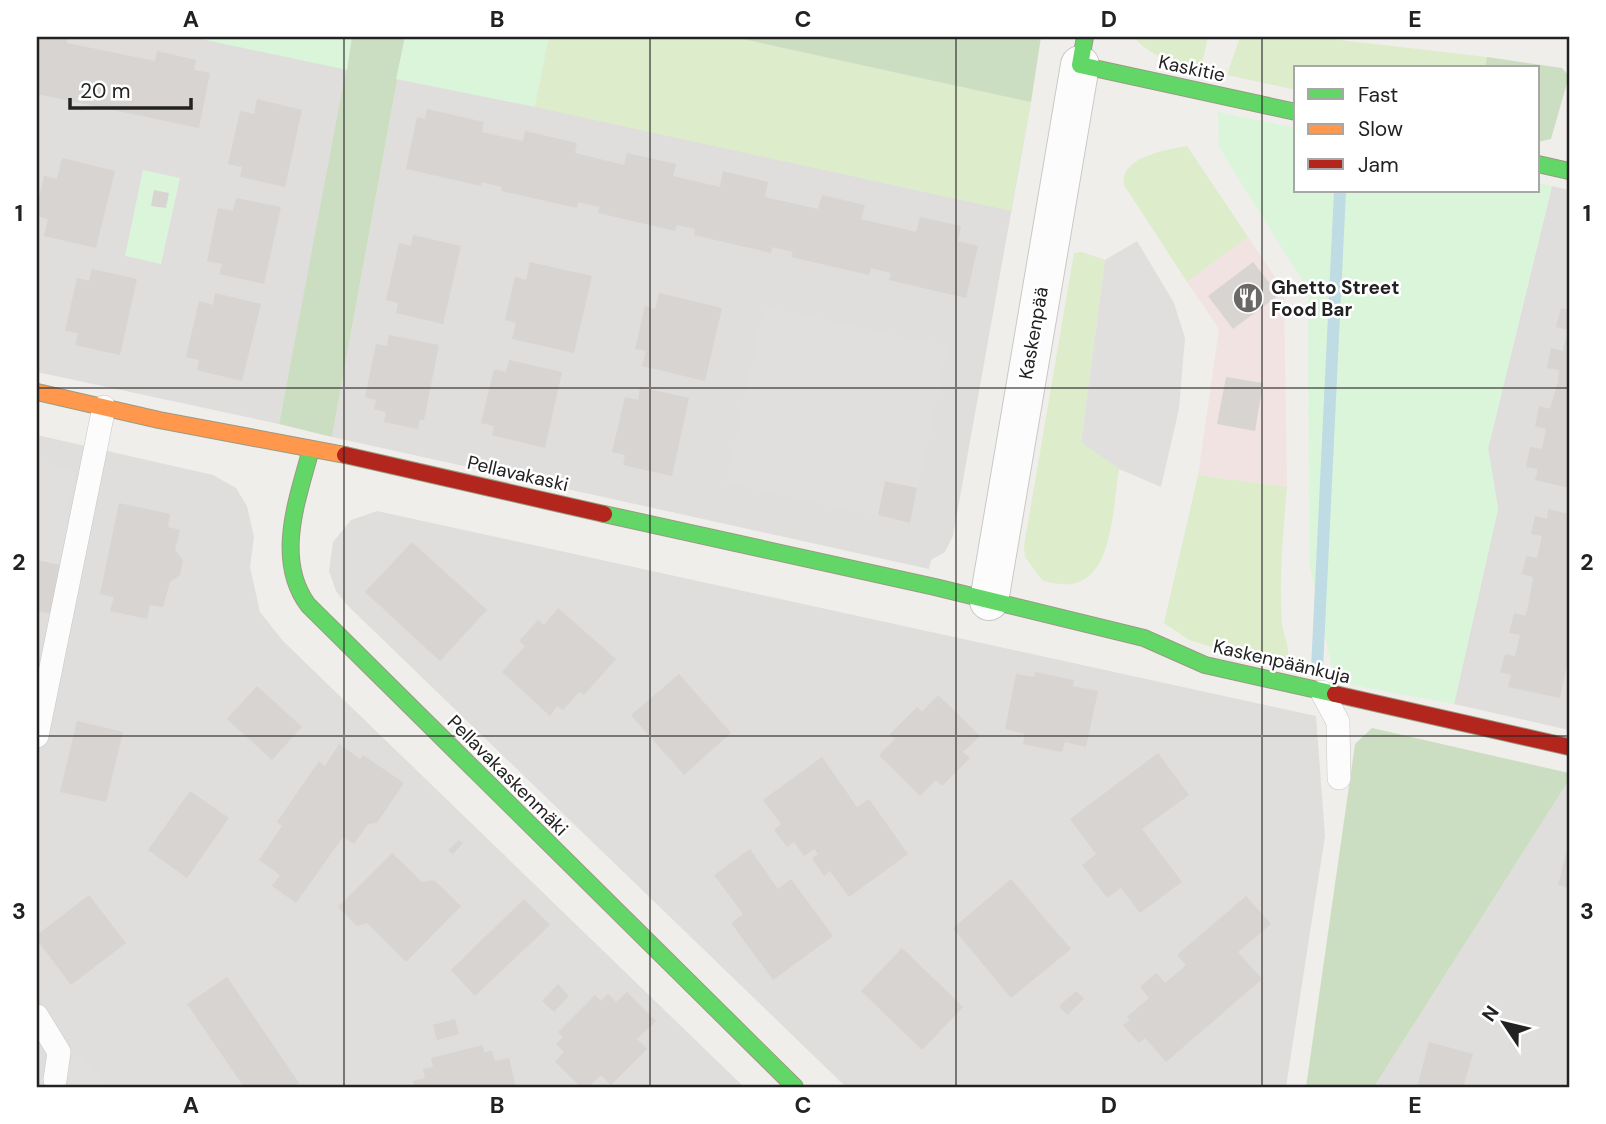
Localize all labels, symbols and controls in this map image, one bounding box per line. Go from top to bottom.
text: A [183,4,199,34]
text: B [490,4,504,34]
text: C [795,4,811,34]
text: D [1101,4,1117,34]
text: E [1408,4,1422,34]
street label: Kaskitie [1156,49,1228,88]
scale bar [70,66,191,110]
legend [1294,66,1540,192]
text: 20 m [80,77,131,105]
text: Fast [1358,81,1398,109]
text: Slow [1358,115,1403,143]
text: Jam [1358,151,1399,179]
text: 1 [15,198,23,228]
text: 1 [1583,198,1591,228]
place label: Ghetto Street Food Bar [1271,275,1399,322]
restaurant icon: Ghetto Street Food Bar [1231,281,1265,315]
street label: Kaskenpää [1013,285,1054,381]
street label: Pellavakaski [465,450,571,497]
text: 2 [12,547,26,577]
text: 2 [1580,547,1594,577]
street label: Kaskenpäänkuja [1211,634,1353,689]
street label: Pellavakaskenmäki [442,710,573,841]
text: 3 [12,896,26,926]
text: 3 [1580,896,1594,926]
north arrow [1470,988,1540,1058]
text: N [1476,1001,1505,1026]
text: A [183,1090,199,1120]
text: B [490,1090,504,1120]
text: C [795,1090,811,1120]
text: D [1101,1090,1117,1120]
text: E [1408,1090,1422,1120]

